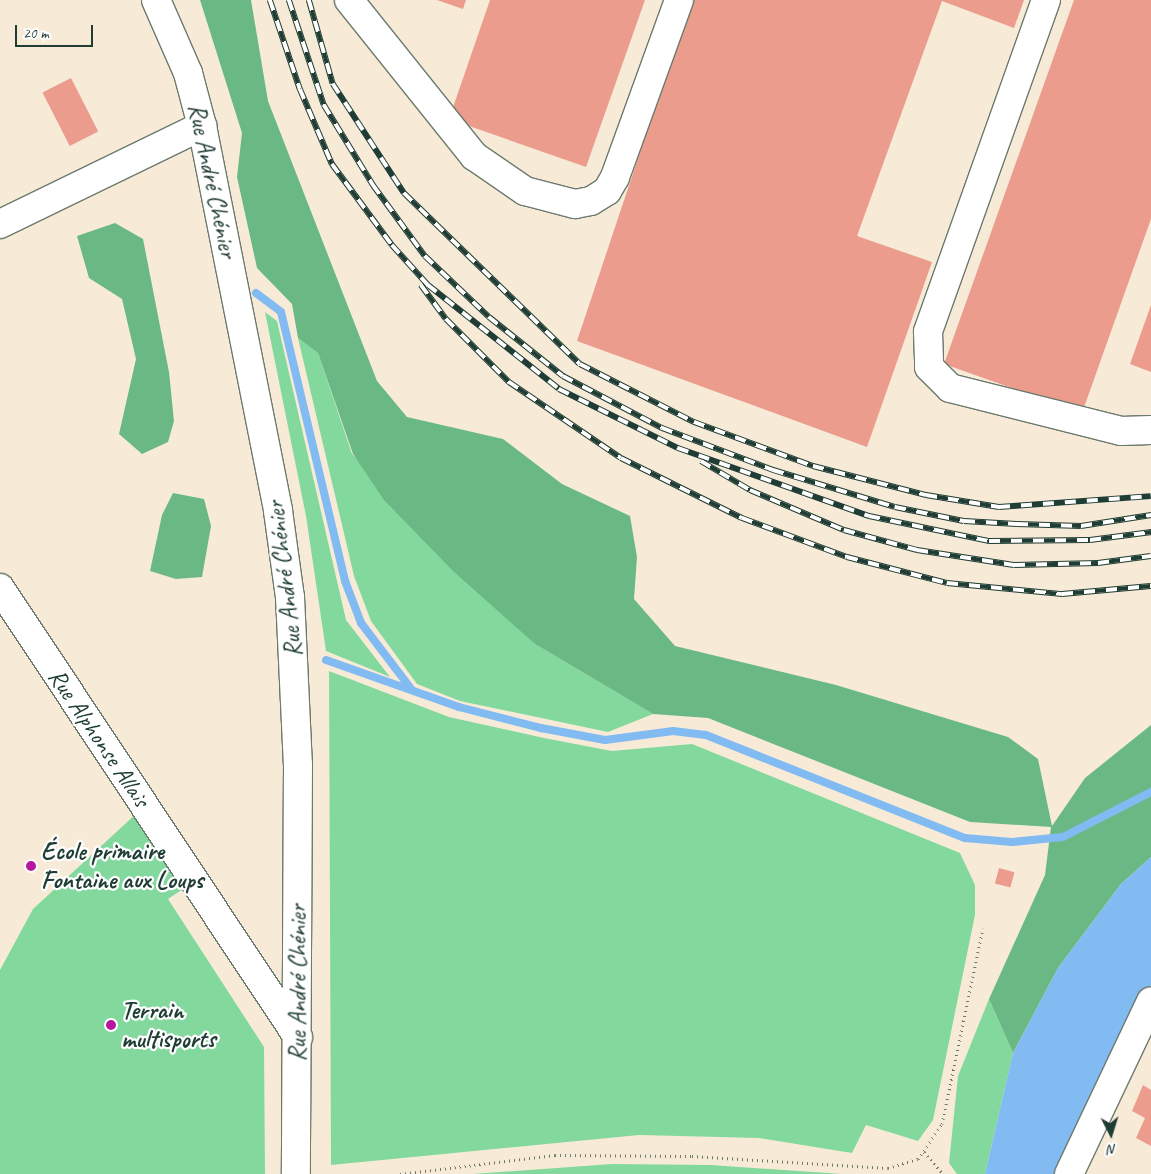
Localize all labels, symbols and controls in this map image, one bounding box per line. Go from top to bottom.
scale bar [18,15,95,47]
text: 20 m [23,24,49,43]
street label: Rue André Chénier [181,101,243,261]
street label: Rue André Chénier [261,499,309,659]
street label: Rue Alphonse Allais [41,663,157,813]
place label: École primaire Fontaine aux Loups [41,837,204,896]
marker: École primaire Fontaine aux Loups [25,860,37,872]
street label: Rue André Chénier [283,904,313,1062]
place label: Terrain multisports [121,996,215,1055]
marker: Terrain multisports [105,1019,117,1031]
north arrow [1086,1109,1136,1159]
text: N [1107,1141,1117,1158]

